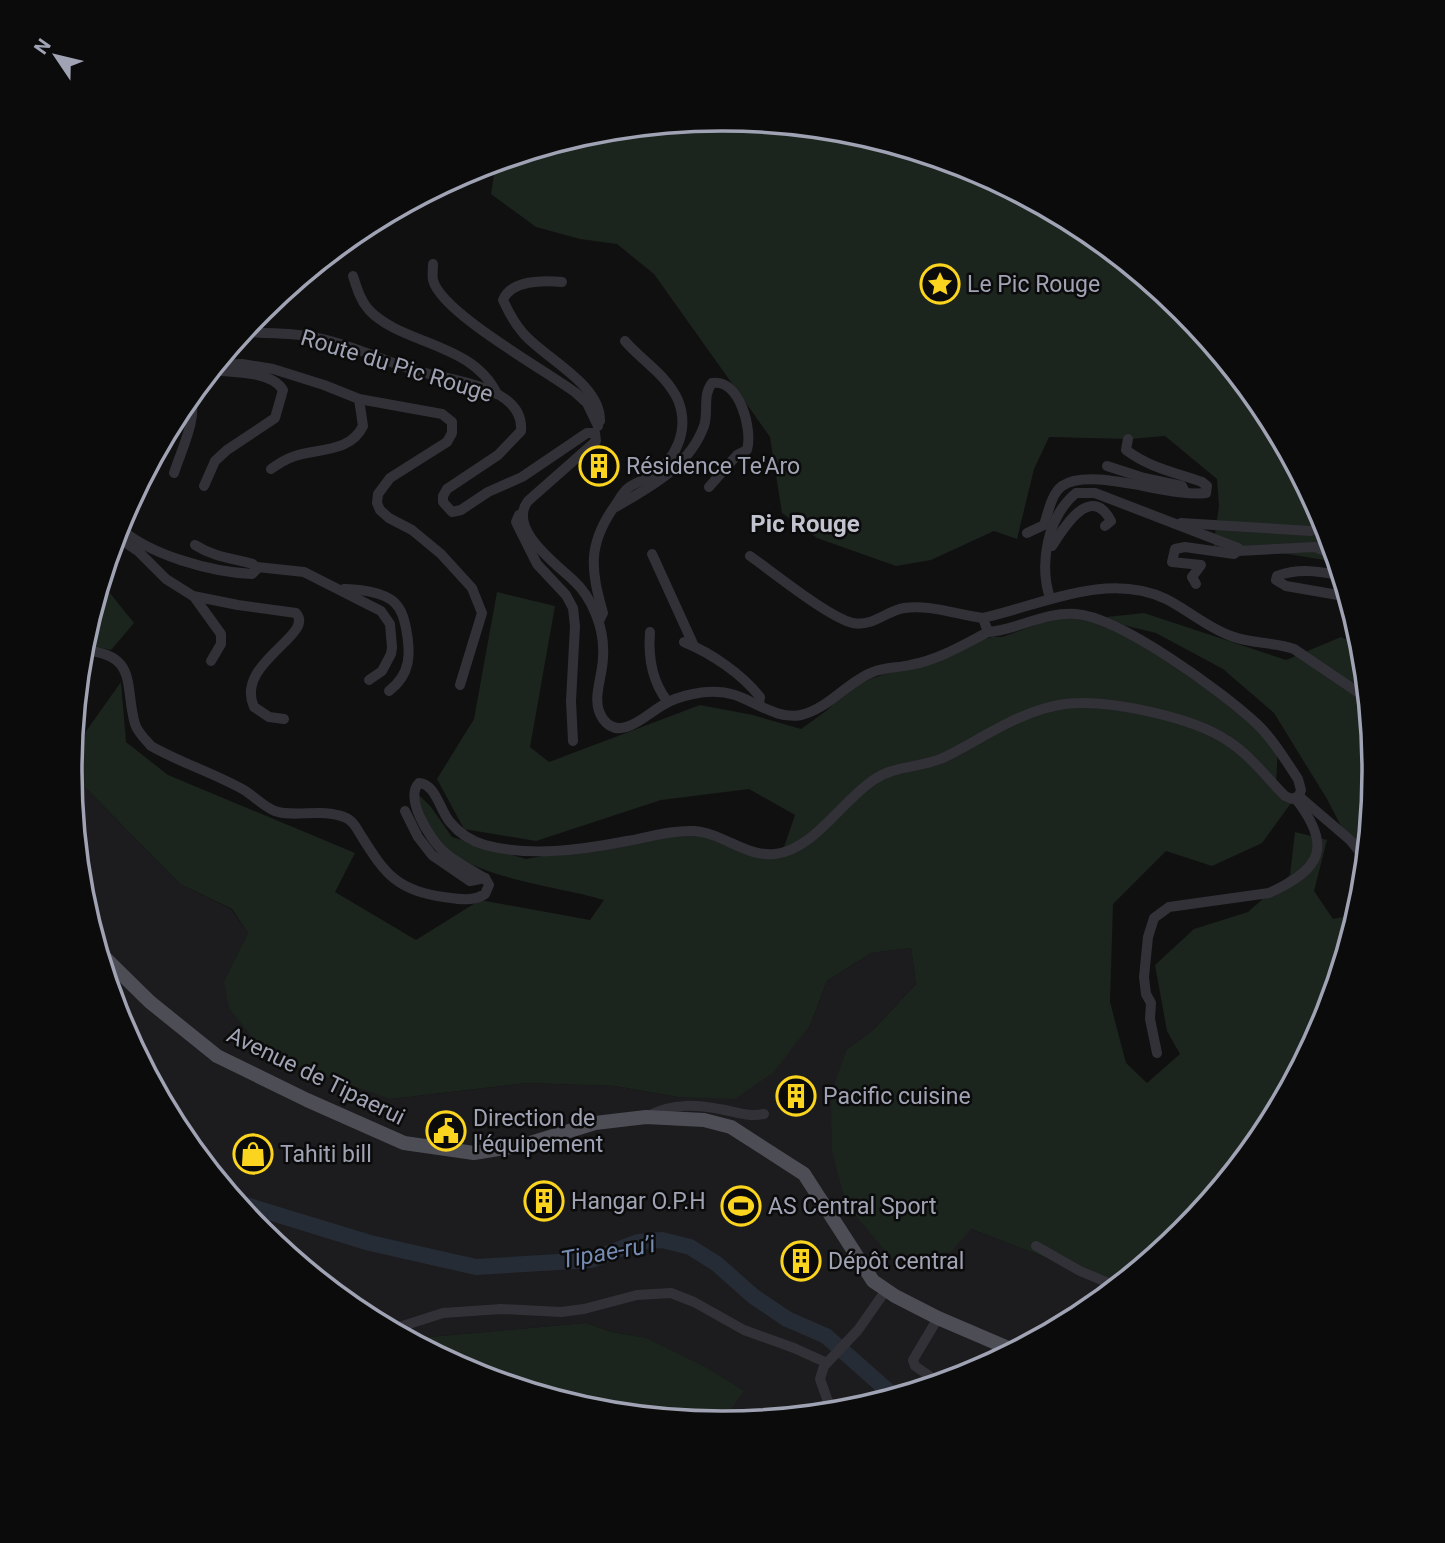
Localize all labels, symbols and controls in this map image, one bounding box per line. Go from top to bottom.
north arrow [21,21,91,91]
text: N [29,34,56,59]
place icon: Le Pic Rouge [919,263,961,305]
place label: Le Pic Rouge [967,271,1100,298]
street label: Route du Pic Rouge [298,324,496,408]
building icon: Résidence Te'Aro [578,445,620,487]
place label: Résidence Te'Aro [626,453,800,480]
district label: Pic Rouge [750,510,860,538]
street label: Avenue de Tipaerui [223,1021,409,1131]
building icon: Pacific cuisine [775,1075,817,1117]
place label: Pacific cuisine [823,1083,971,1110]
place label: Direction de l'équipement [473,1105,603,1158]
public building icon: Direction de l'équipement [425,1110,467,1152]
shop icon: Tahiti bill [232,1133,274,1175]
place label: Tahiti bill [280,1141,372,1168]
building icon: Hangar O.P.H [523,1180,565,1222]
sports icon: AS Central Sport [720,1185,762,1227]
place label: Hangar O.P.H [571,1188,706,1215]
place label: AS Central Sport [768,1193,936,1220]
water label: Tipae-ru’i [559,1230,658,1274]
building icon: Dépôt central [780,1240,822,1282]
place label: Dépôt central [828,1248,964,1275]

